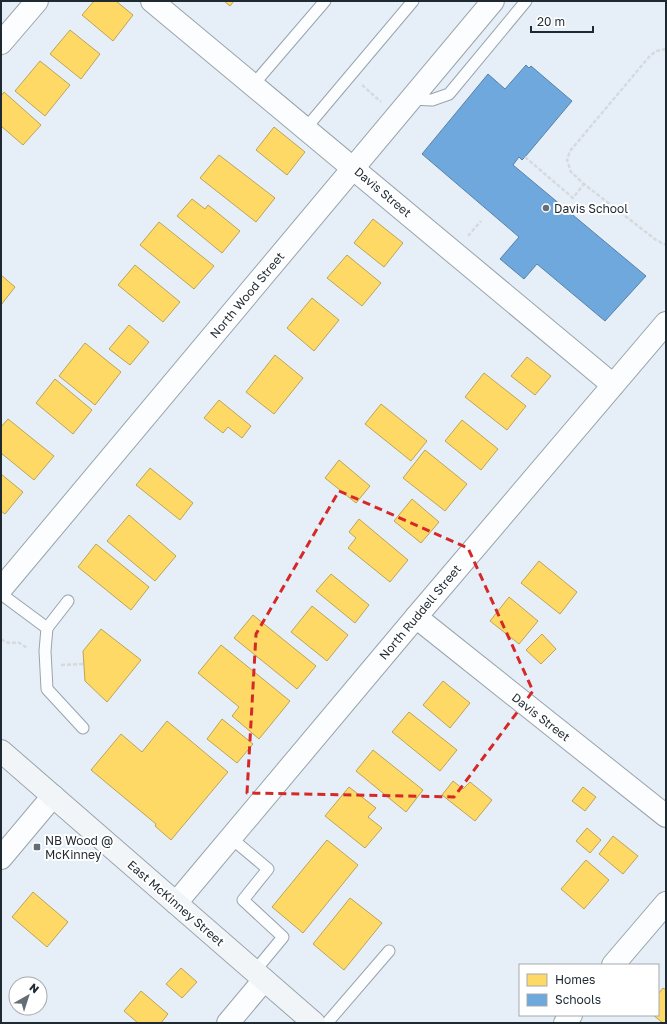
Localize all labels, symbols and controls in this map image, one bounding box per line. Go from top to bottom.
scale bar [531,8,593,34]
text: 20 m [537,14,565,29]
street label: Davis Street [351,164,415,220]
place label: Davis School [554,201,628,216]
marker: Davis School [541,203,551,213]
street label: North Wood Street [207,249,288,341]
street label: North Ruddell Street [376,561,464,663]
street label: Davis Street [509,690,573,745]
place label: NB Wood @ McKinney [45,833,113,862]
marker: NB Wood @ McKinney [32,842,42,852]
street label: East McKinney Street [125,857,228,949]
legend [519,964,659,1016]
text: Homes [555,972,595,987]
north arrow [8,976,48,1016]
text: N [27,980,42,996]
text: Schools [555,992,601,1007]

